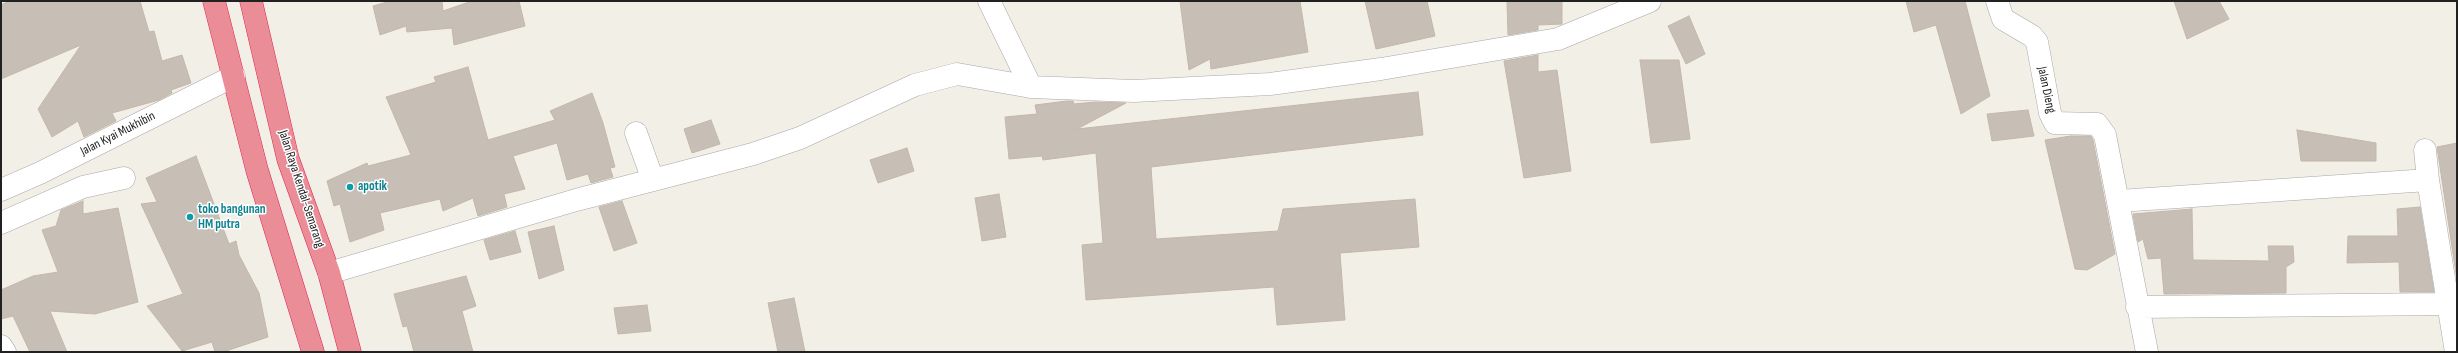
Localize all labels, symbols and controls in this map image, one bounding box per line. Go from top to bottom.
street label: Jalan Dieng [2033,65,2059,115]
street label: Jalan Kyai Mukhibin [78,108,158,160]
street label: Jalan Raya Kendal-Semarang [275,128,327,250]
place label: apotik [358,179,387,195]
marker: apotik [345,182,355,192]
place label: toko bangunan HM putra [198,202,266,233]
marker: toko bangunan HM putra [185,212,195,222]

